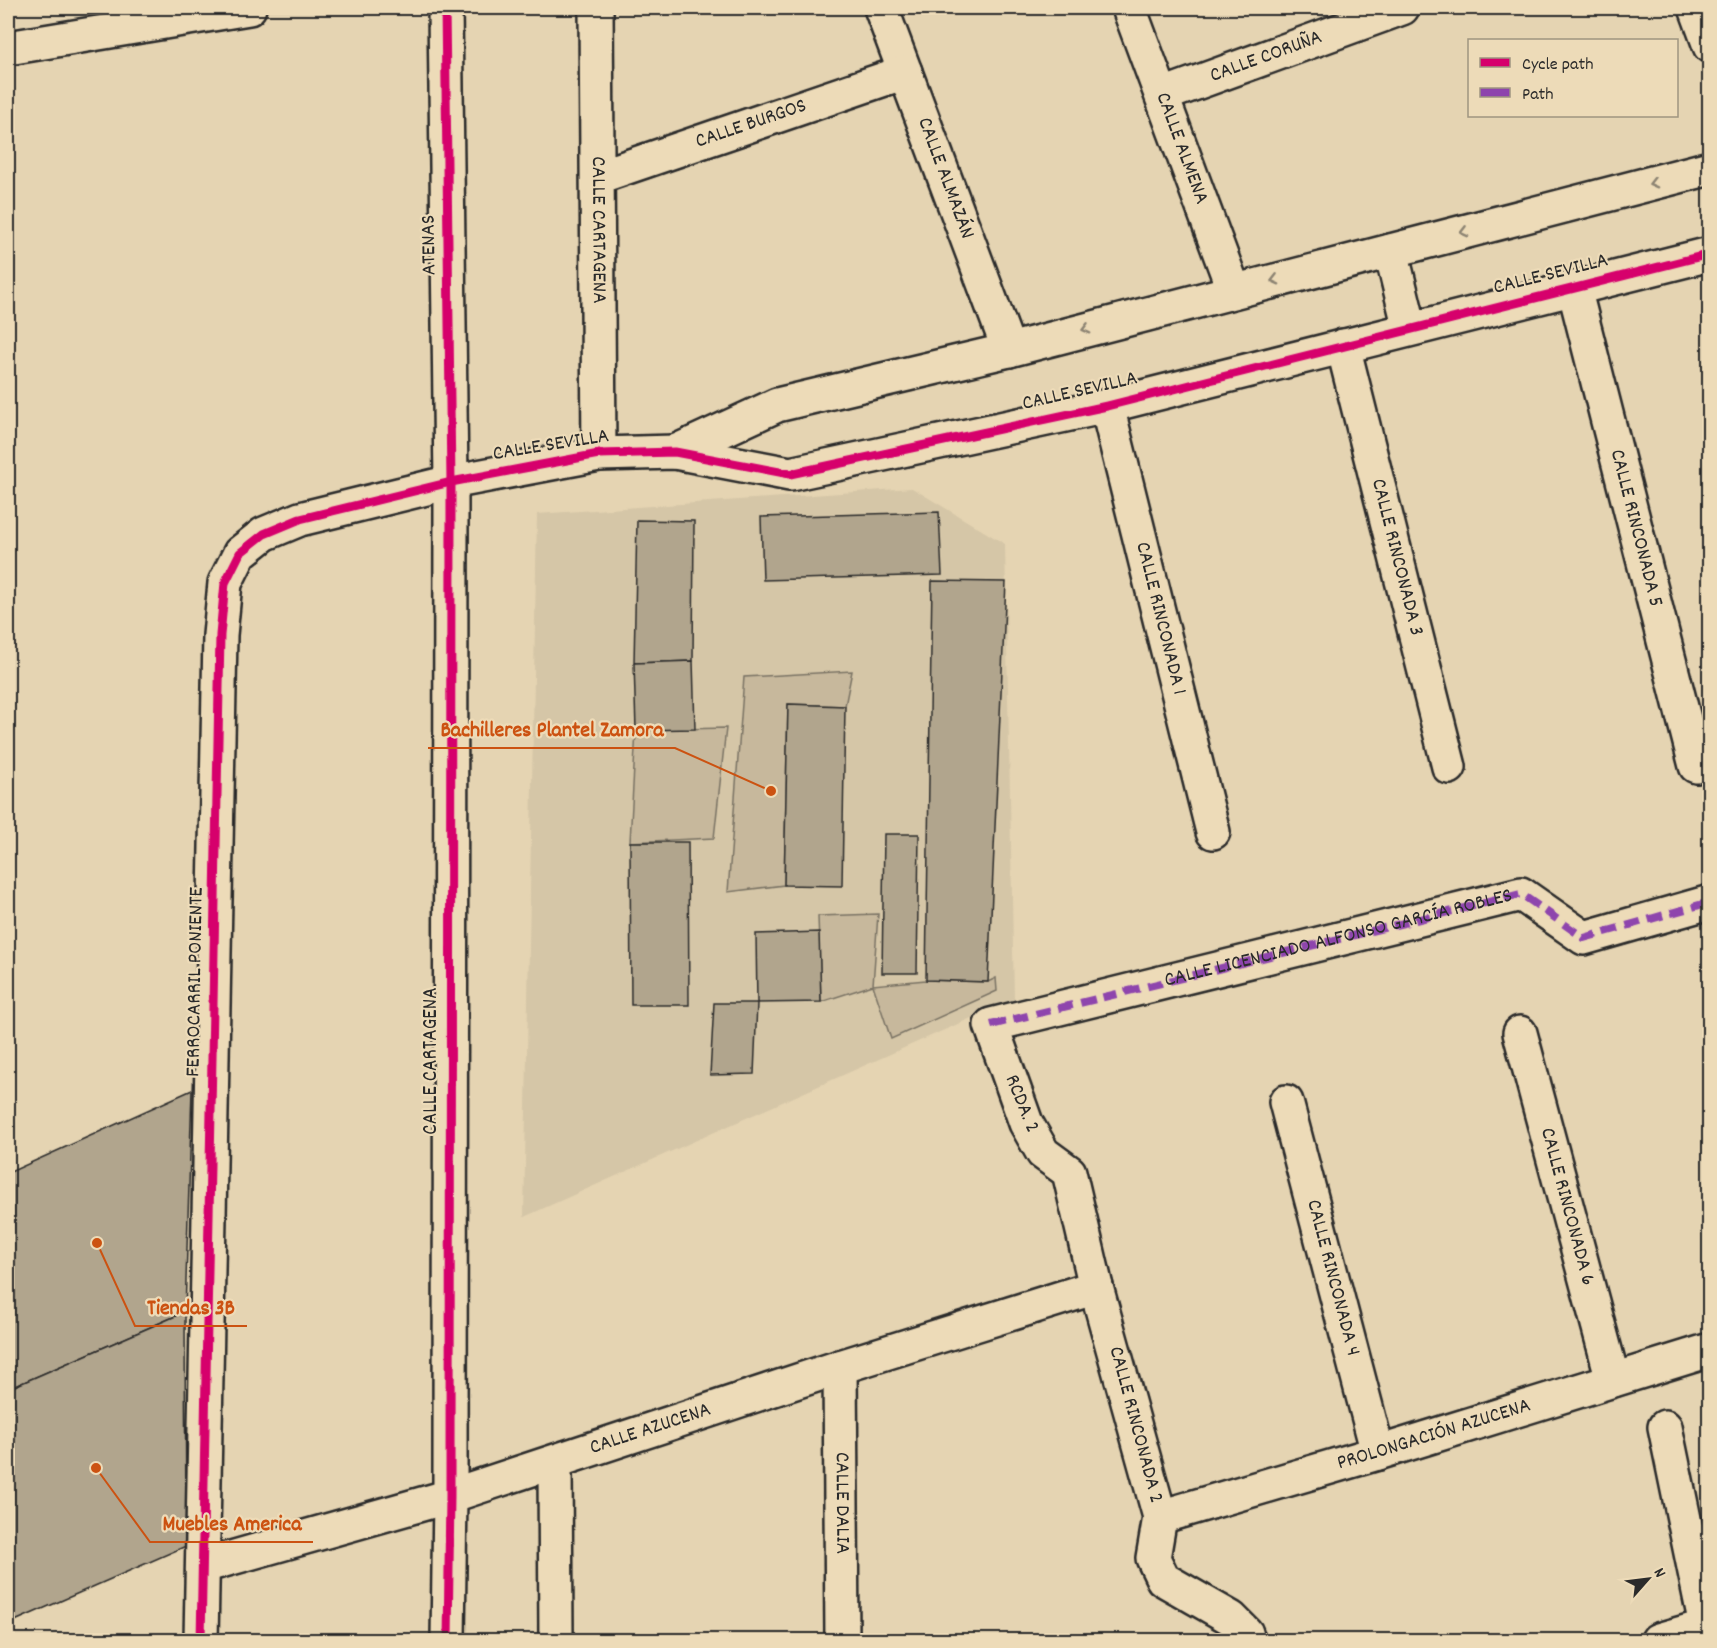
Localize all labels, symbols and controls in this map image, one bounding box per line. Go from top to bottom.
street label: CALLE CORUÑA [1206,23,1327,92]
legend [1468,39,1678,117]
text: Cycle path [1522,53,1593,78]
text: Path [1522,83,1554,108]
street label: CALLE ALMENA [1147,88,1216,209]
street label: CALLE BURGOS [692,92,811,157]
street label: CALLE ALMAZÁN [908,113,981,244]
street label: CALLE CARTAGENA [582,156,613,304]
one-way arrow [1648,176,1659,188]
street label: ATENAS [414,214,446,276]
one-way arrow [1459,225,1470,237]
street label: CALLE SEVILLA [1490,246,1612,304]
one-way arrow [1270,273,1280,286]
one-way arrow [1082,322,1092,335]
street label: CALLE SEVILLA [1019,364,1141,420]
street label: CALLE SEVILLA [491,422,611,470]
street label: CALLE RINCONADA 5 [1601,446,1670,610]
street label: CALLE RINCONADA 3 [1362,476,1430,639]
street label: CALLE RINCONADA 1 [1126,539,1193,698]
callout: Bachilleres Plantel Zamora [428,708,675,748]
text: Bachilleres Plantel Zamora [440,716,664,747]
street label: CALLE LICENCIADO ALFONSO GARCÍA ROBLES [1161,882,1516,997]
street label: FERROCARRIL PONIENTE [179,886,213,1077]
street label: CALLE CARTAGENA [417,987,447,1135]
street label: RCDA. 2 [996,1070,1046,1138]
street label: CALLE RINCONADA 6 [1531,1125,1602,1289]
street label: CALLE RINCONADA 4 [1297,1197,1367,1360]
callout: Tiendas 3B [135,1286,247,1326]
text: Tiendas 3B [147,1294,235,1325]
street label: CALLE RINCONADA 2 [1100,1343,1170,1507]
street label: PROLONGACIÓN AZUCENA [1334,1391,1535,1479]
street label: CALLE AZUCENA [586,1396,715,1464]
street label: CALLE DALIA [826,1452,856,1554]
callout: Muebles America [150,1502,313,1542]
text: Muebles America [163,1510,302,1541]
north arrow [1618,1549,1678,1609]
text: N [1647,1564,1671,1582]

